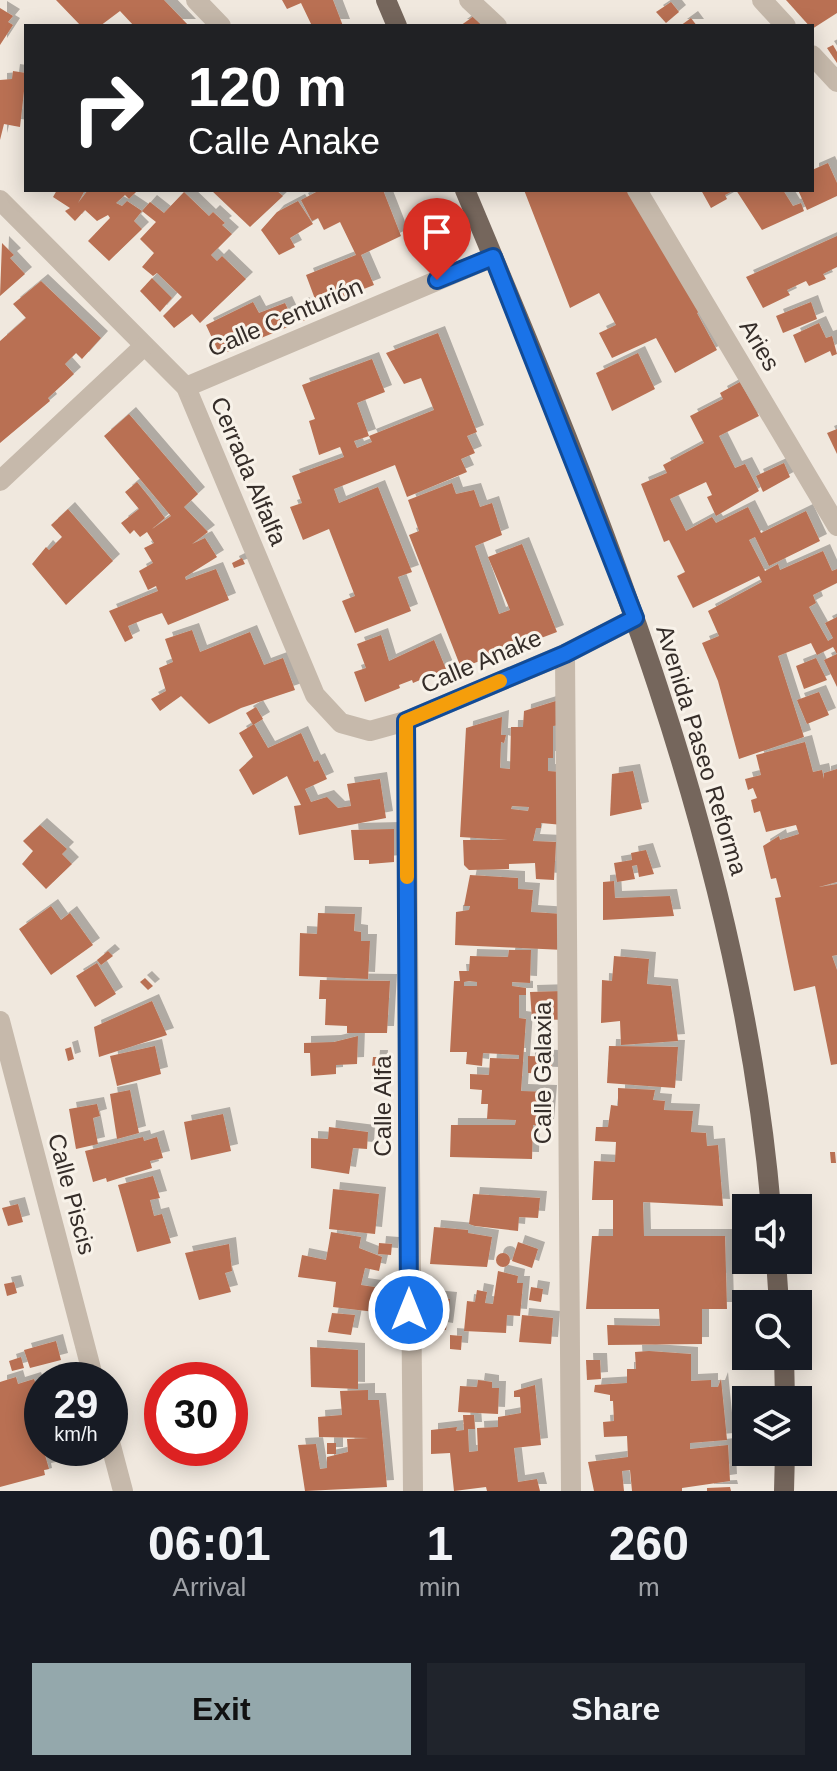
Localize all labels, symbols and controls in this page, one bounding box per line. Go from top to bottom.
text: 120 m [188,55,347,118]
icon: right [56,56,160,160]
text: Calle Anake [188,121,380,162]
pin [403,198,471,280]
icon: arrive [415,210,459,254]
street label: Calle Centurión [204,272,366,362]
street label: Aries [734,315,786,375]
street label: Cerrada Alfalfa [206,393,293,550]
street label: Avenida Paseo Reforma [651,622,753,879]
street label: Calle Anake [417,624,545,698]
street label: Calle Galaxia [529,1001,556,1144]
street label: Calle Alfa [369,1055,396,1157]
street label: Calle Piscis [43,1131,101,1257]
map controls [732,1194,812,1466]
button: sound [732,1194,812,1274]
position arrow [367,1268,451,1352]
button: search [732,1290,812,1370]
speed limit sign: 30 [144,1362,248,1466]
text: 29 [54,1382,98,1426]
button: layers [732,1386,812,1466]
text: km/h [54,1423,98,1445]
text: 06:01 [148,1517,271,1570]
text: 1 [426,1517,453,1570]
text: 260 [609,1517,689,1570]
text: Arrival [173,1572,246,1602]
text: min [419,1572,461,1602]
text: m [638,1572,660,1602]
button: Exit [32,1663,411,1755]
button: Share [427,1663,805,1755]

